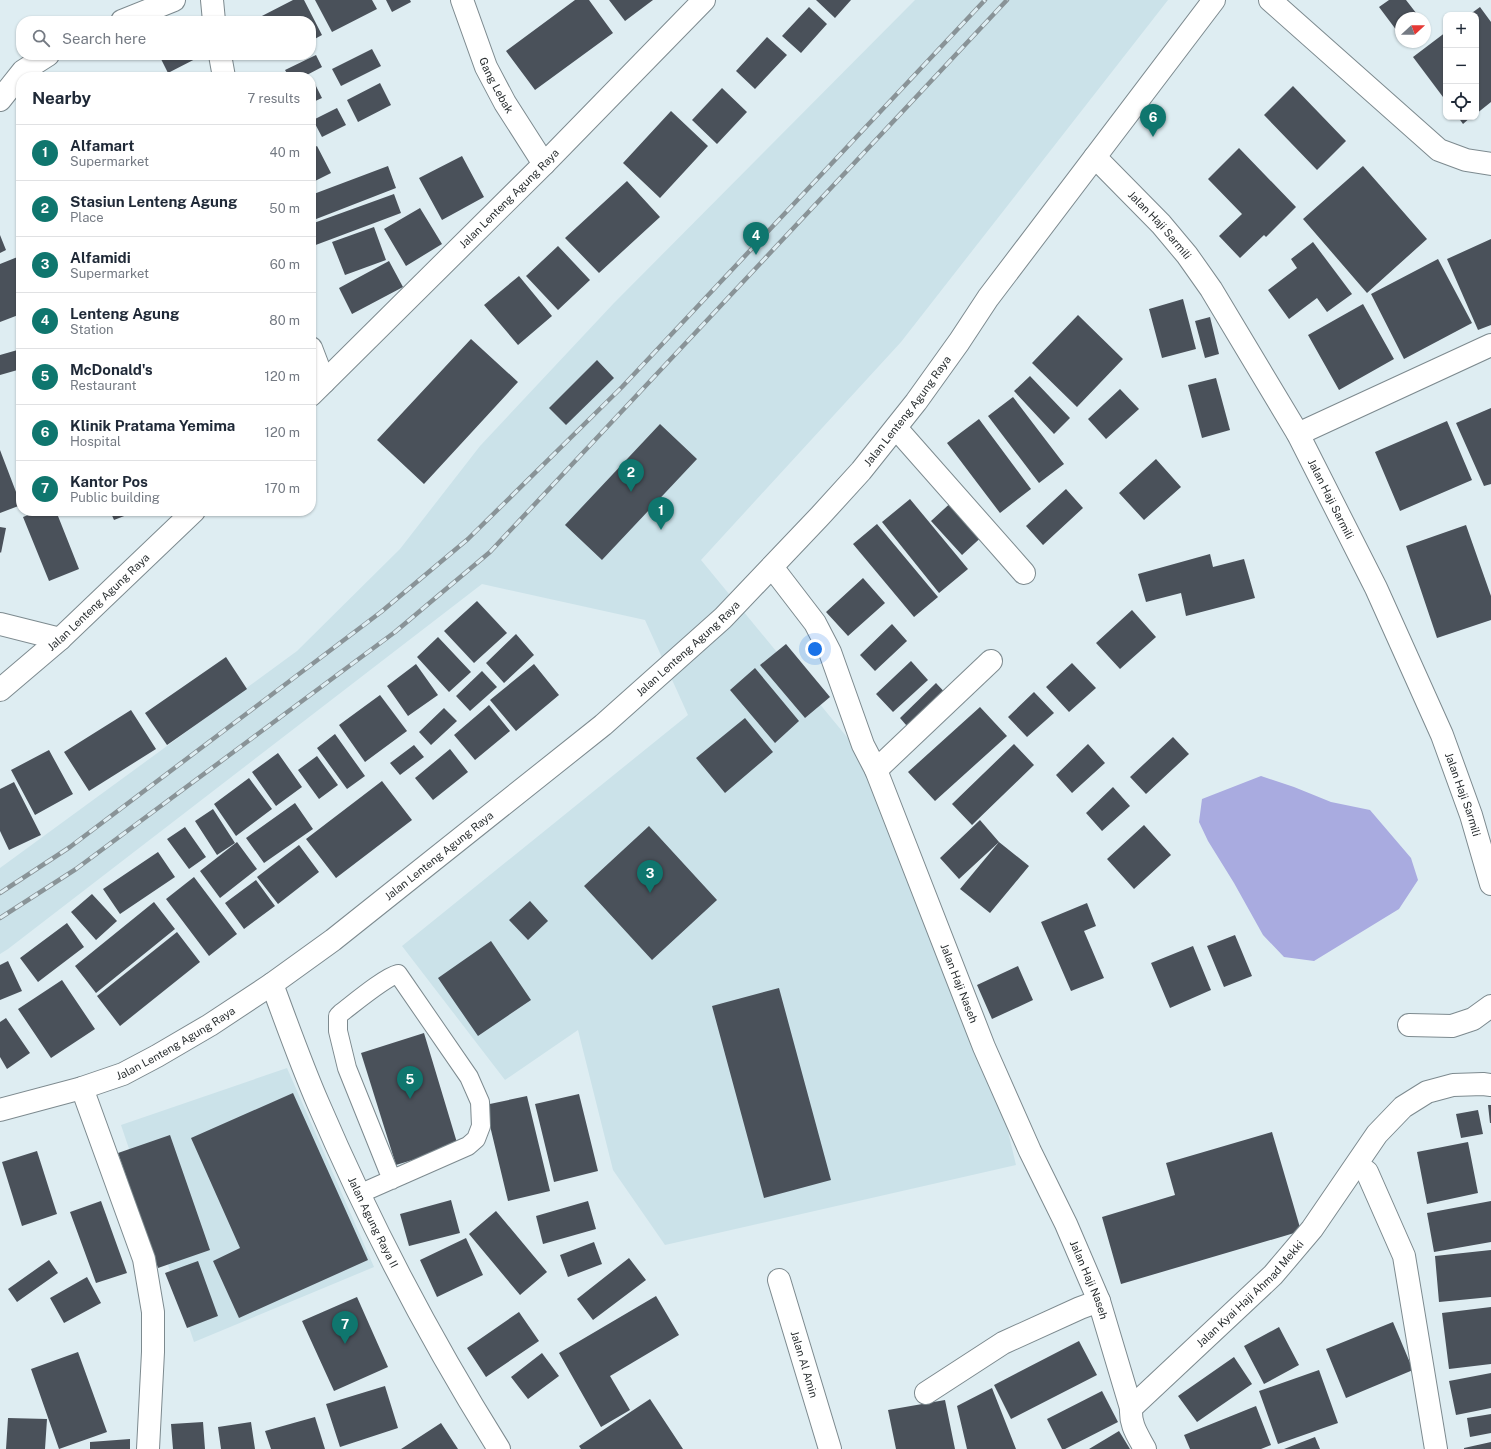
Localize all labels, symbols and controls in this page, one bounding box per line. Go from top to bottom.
north arrow [1395,12,1431,48]
map controls [1443,12,1479,120]
button: + [1443,12,1479,48]
search box [16,16,316,60]
icon: search [30,27,52,49]
text: Search here [62,30,146,47]
button: − [1443,48,1479,84]
street label: Gang Lebak [477,56,516,115]
button: locate [1443,84,1479,120]
text: Nearby [32,88,91,108]
text: 7 results [247,91,300,106]
pin: 6 [1140,104,1166,137]
text: Alfamart [70,137,134,154]
text: 1 [42,145,48,160]
text: 40 m [269,145,300,160]
street label: Jalan Lenteng Agung Raya [457,147,561,250]
text: Supermarket [70,154,149,169]
street label: Jalan Haji Sarmili [1126,188,1194,261]
text: Stasiun Lenteng Agung [70,193,237,210]
text: 2 [41,201,49,216]
text: 50 m [269,201,300,216]
text: Place [70,210,104,225]
pin: 4 [743,222,769,255]
text: Alfamidi [70,249,131,266]
text: 3 [41,257,49,272]
text: 60 m [270,257,300,272]
text: Supermarket [70,266,149,281]
text: Lenteng Agung [70,305,179,322]
text: 4 [41,313,49,328]
text: 80 m [269,313,300,328]
text: Station [70,322,114,337]
street label: Jalan Lenteng Agung Raya [861,354,953,468]
text: McDonald's [70,361,153,378]
text: 5 [41,369,49,384]
text: 120 m [265,369,300,384]
text: Restaurant [70,378,136,393]
text: Klinik Pratama Yemima [70,417,235,434]
text: 6 [41,425,49,440]
text: 120 m [265,425,300,440]
text: Hospital [70,434,121,449]
street label: Jalan Haji Sarmili [1306,457,1356,541]
pin: 2 [618,459,644,492]
text: Kantor Pos [70,473,148,490]
text: 7 [41,481,49,496]
text: 170 m [265,481,300,496]
text: Public building [70,490,160,505]
pin: 1 [648,497,674,530]
street label: Jalan Lenteng Agung Raya [45,551,152,653]
street label: Jalan Lenteng Agung Raya [634,599,742,699]
your location [805,639,825,659]
street label: Jalan Haji Sarmili [1443,751,1483,838]
street label: Jalan Lenteng Agung Raya [382,809,496,903]
pin: 3 [637,860,663,893]
street label: Jalan Haji Naseh [938,942,980,1025]
street label: Jalan Lenteng Agung Raya [115,1004,237,1082]
pin: 5 [397,1066,423,1099]
street label: Jalan Agung Raya II [346,1175,401,1270]
street label: Jalan Kyai Haji Ahmad Mekki [1194,1238,1306,1349]
street label: Jalan Haji Naseh [1068,1239,1110,1321]
pin: 7 [332,1311,358,1344]
street label: Jalan Al Amin [789,1329,820,1399]

